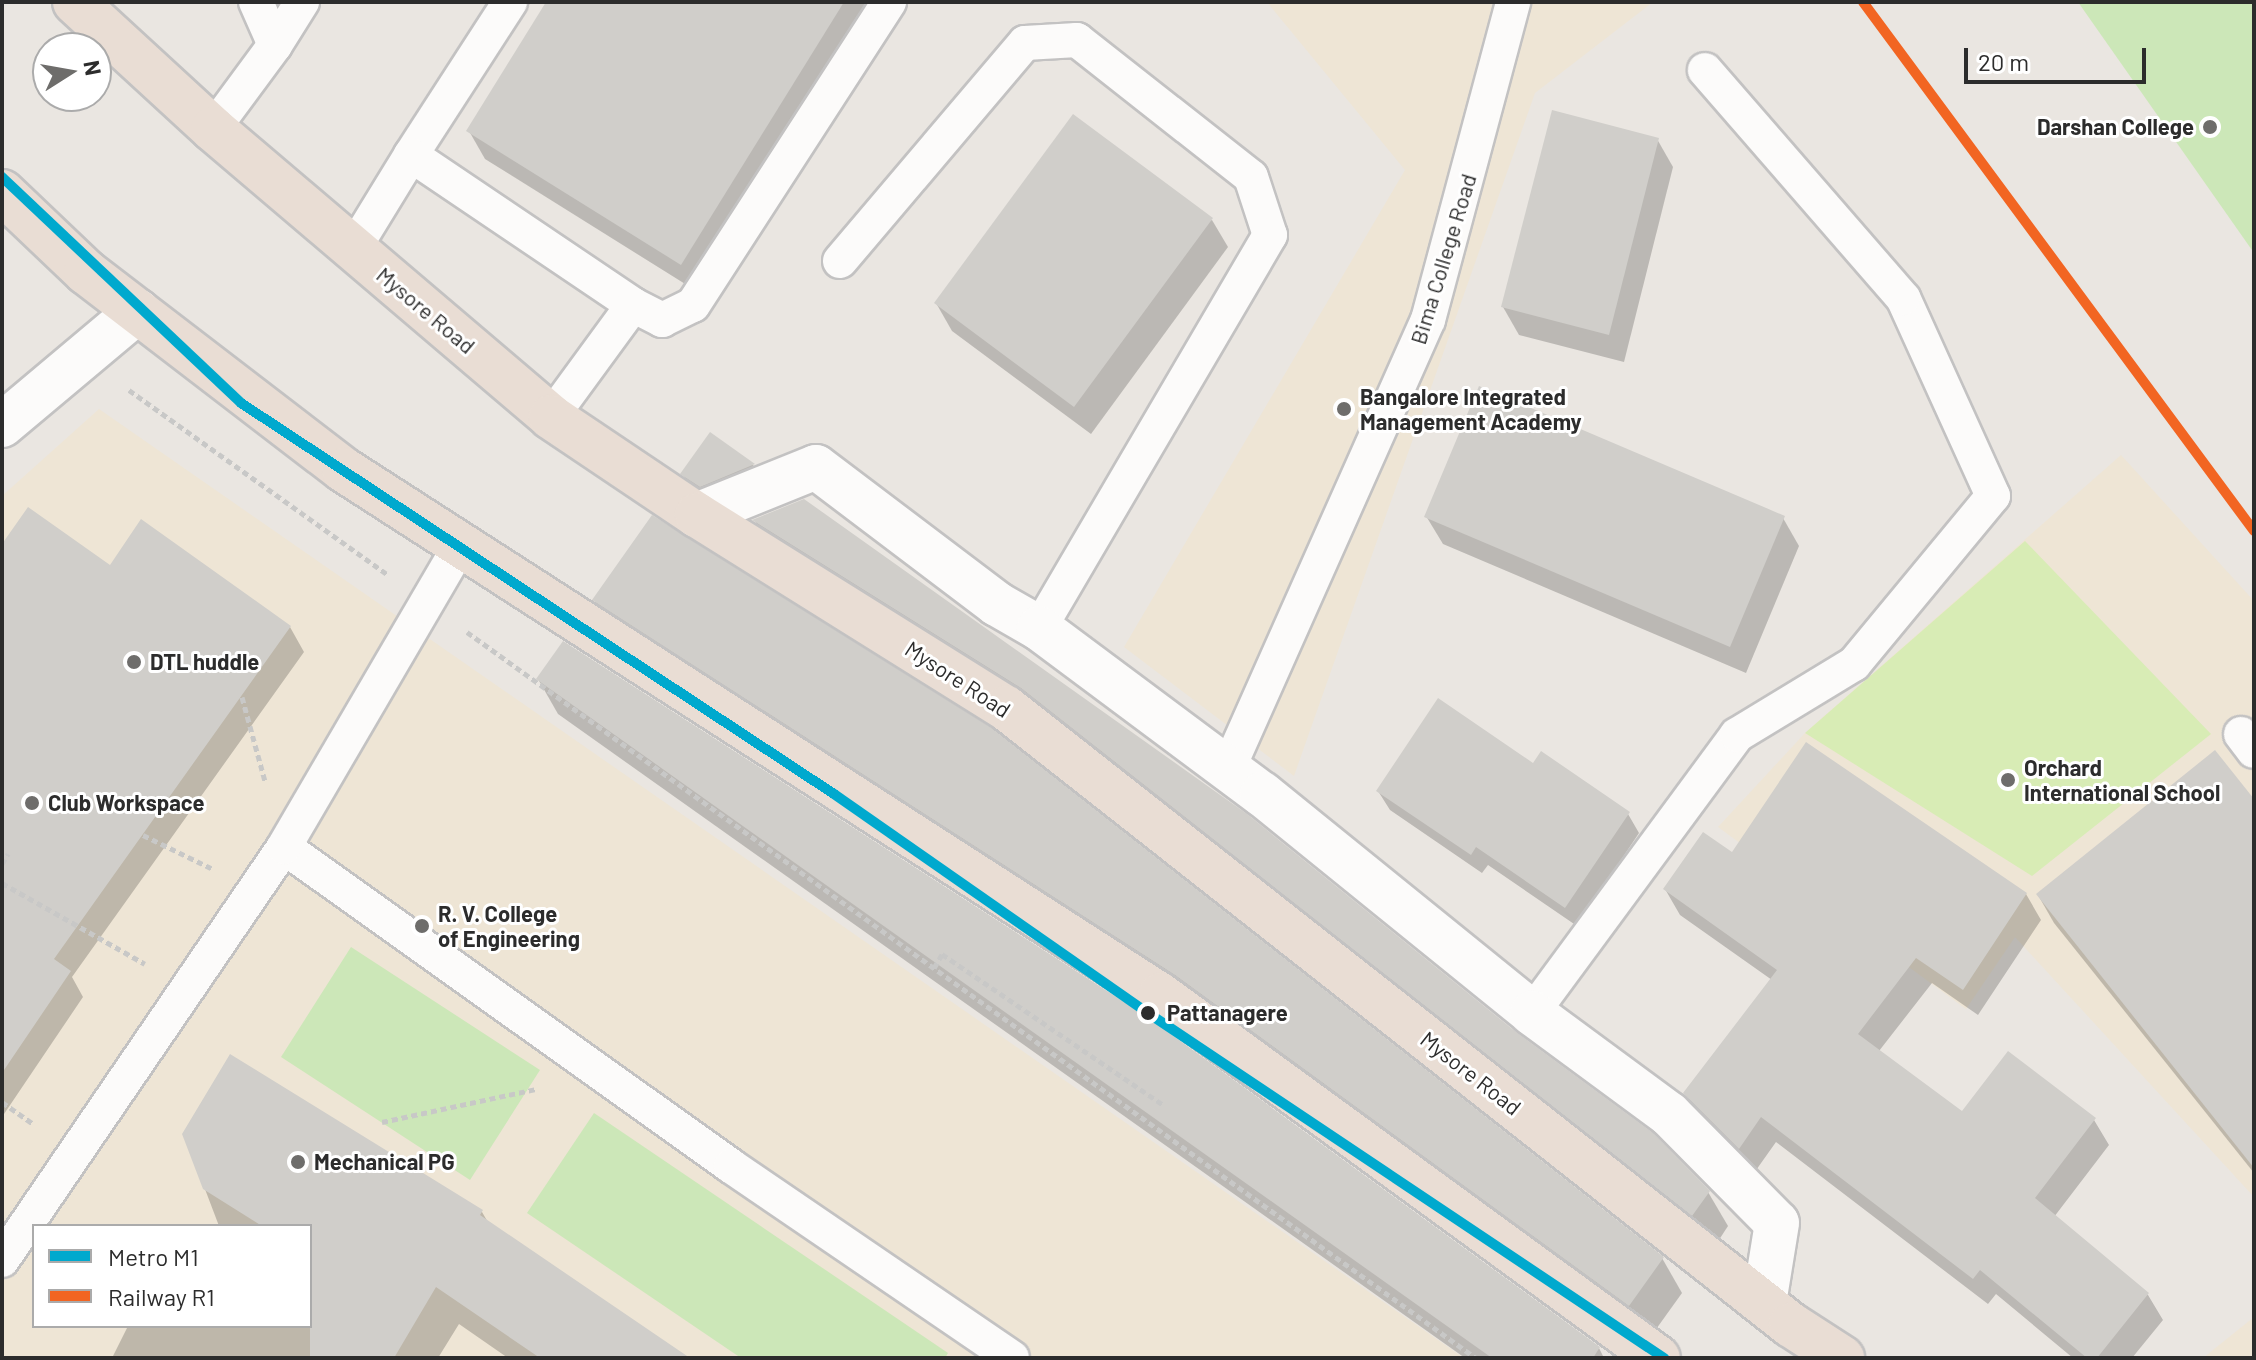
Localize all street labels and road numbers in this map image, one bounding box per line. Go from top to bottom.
street label: Bima College Road [1405,171,1481,347]
street label: Mysore Road [371,261,481,359]
street label: Mysore Road [900,635,1016,723]
street label: Mysore Road [1415,1026,1527,1120]

